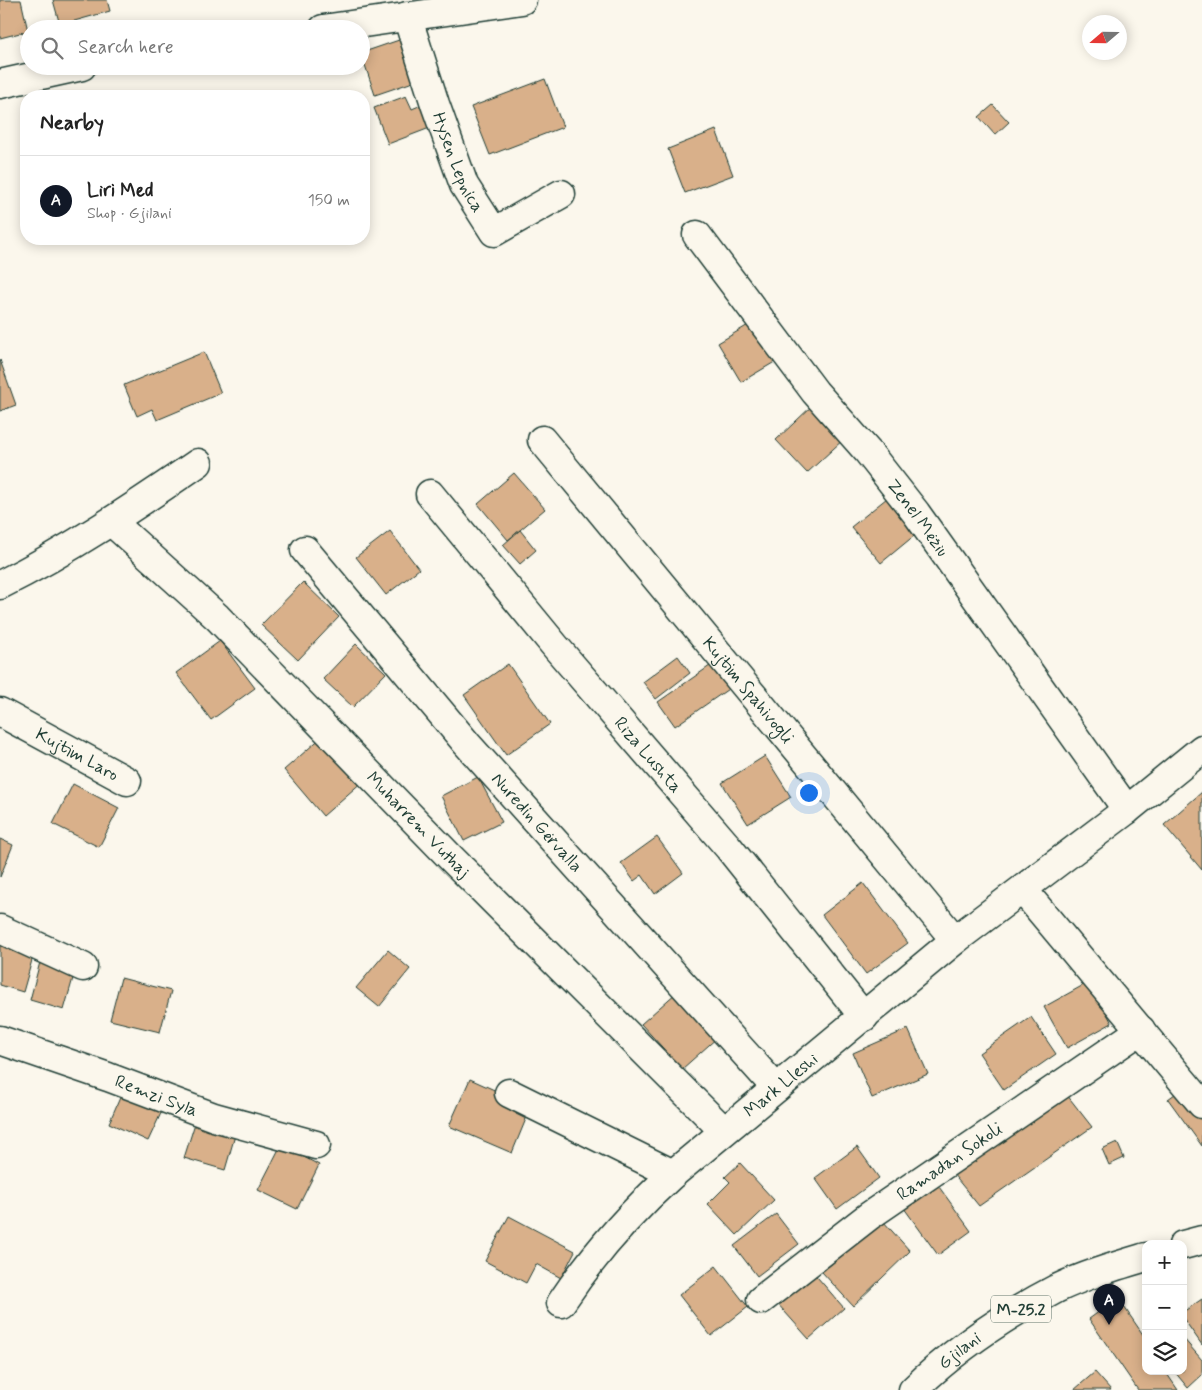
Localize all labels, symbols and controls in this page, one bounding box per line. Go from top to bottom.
north arrow [1082,15,1127,60]
search box [20,20,370,75]
icon: search [38,34,66,62]
text: Search here [78,35,174,60]
text: Nearby [40,109,104,137]
street label: Hysen Lepnica [426,109,489,217]
text: Liri Med [87,178,154,203]
text: A [51,190,61,211]
text: 150 m [308,190,350,211]
text: Shop · Gjilani [87,203,172,224]
street label: Zenel Mëziu [881,474,954,562]
street label: Kujtim Spahivogli [696,632,799,749]
street label: Riza Lushta [608,712,687,798]
street label: Kujtim Laro [31,723,123,787]
street label: Muharrem Vuthaj [360,767,475,884]
street label: Nuredin Gërvalla [486,768,588,878]
your location [796,780,822,806]
street label: Mark Lleshi [739,1048,823,1123]
street label: Remzi Syla [111,1070,201,1123]
street label: Ramadan Sokoli [892,1117,1007,1207]
map controls [1142,1240,1187,1375]
button: + [1142,1240,1187,1285]
pin: A [1093,1284,1125,1325]
button: − [1142,1285,1187,1330]
road number: M-25.2 [991,1296,1051,1322]
street label: Gjilani [933,1327,986,1375]
button: layers [1142,1330,1187,1375]

